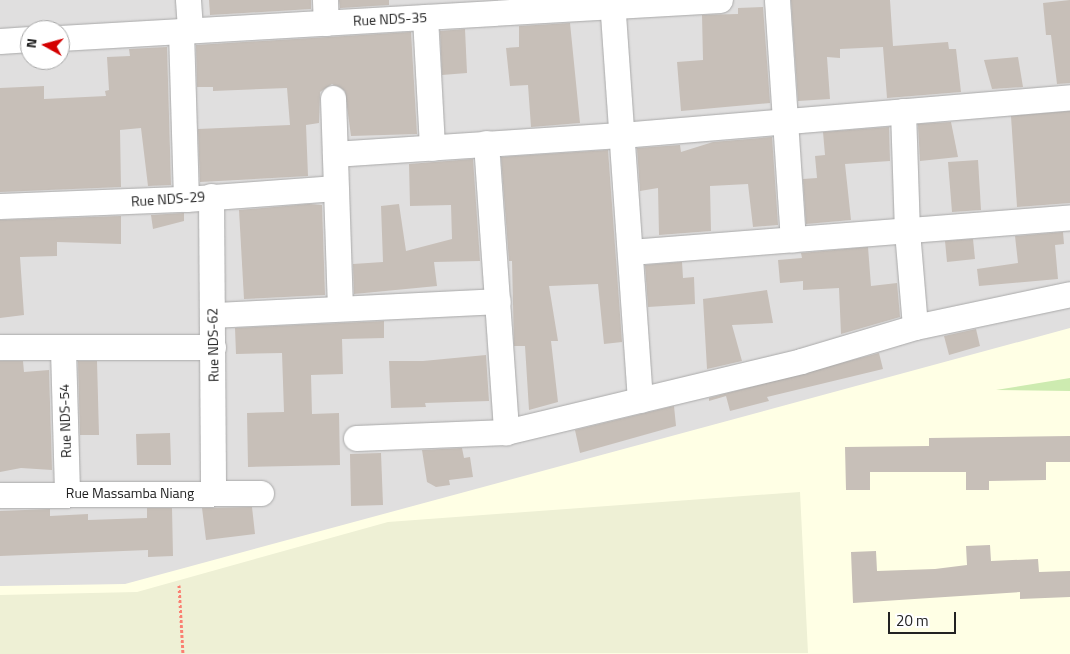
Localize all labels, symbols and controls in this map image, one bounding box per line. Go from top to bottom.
street label: Rue NDS-35 [353,9,427,29]
north arrow [20,20,70,70]
text: N [20,37,42,49]
street label: Rue NDS-29 [130,188,206,210]
street label: Rue NDS-62 [204,308,222,382]
street label: Rue NDS-54 [55,384,75,458]
street label: Rue Massamba Niang [66,485,194,501]
scale bar [890,602,958,634]
text: 20 m [896,609,929,632]

